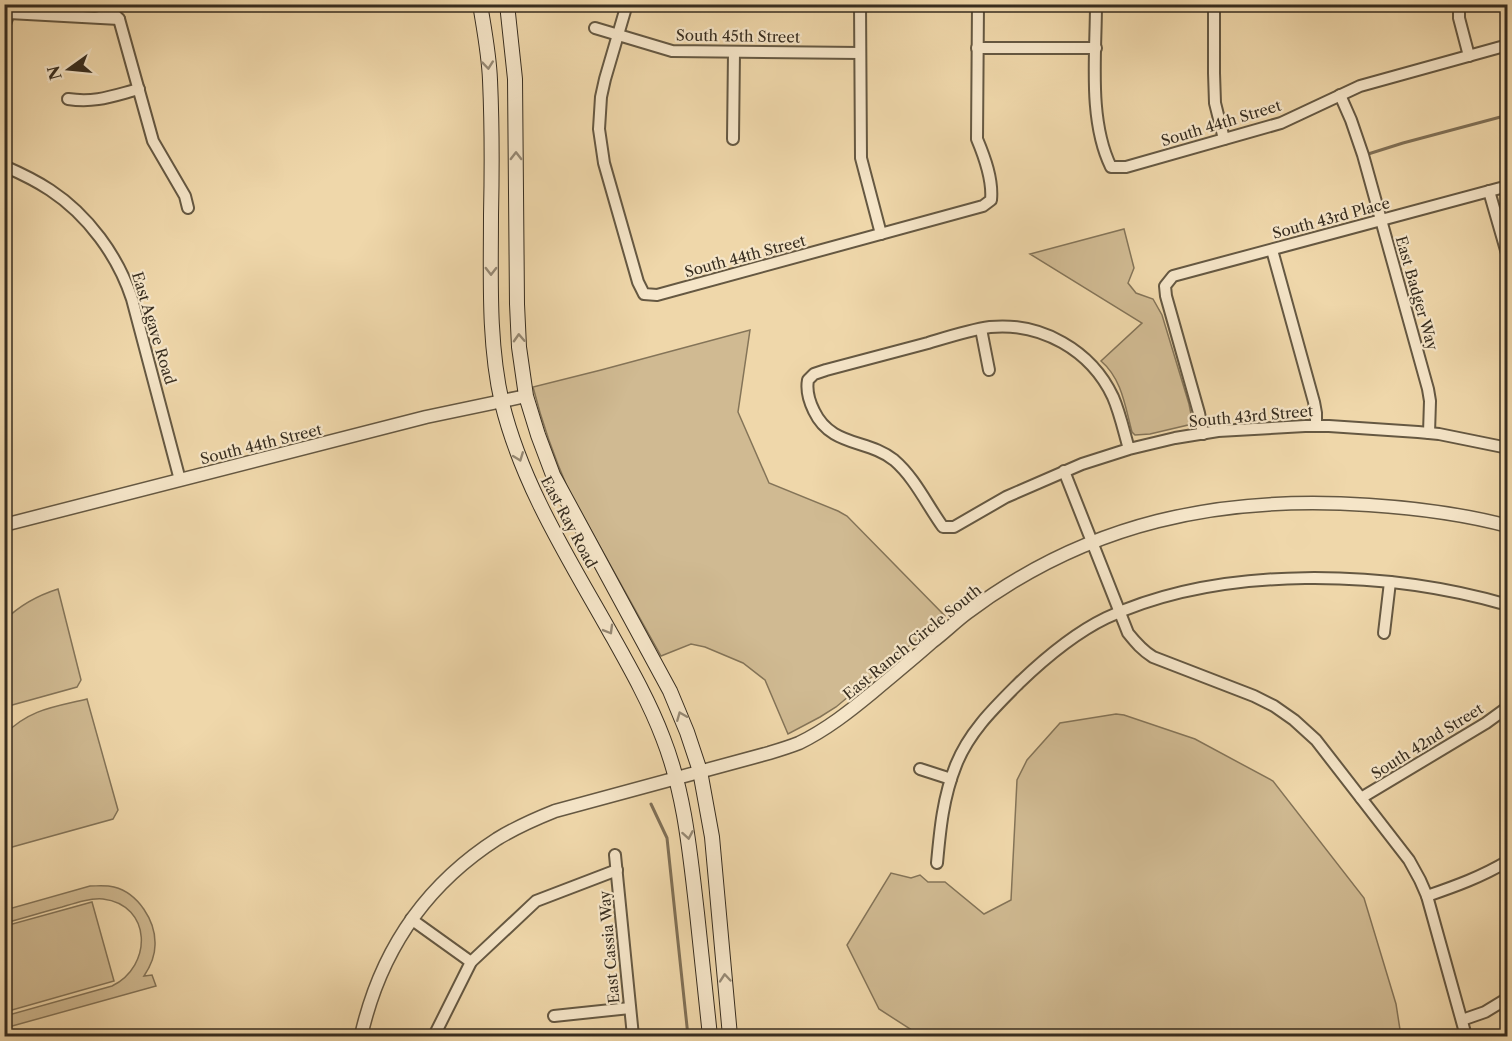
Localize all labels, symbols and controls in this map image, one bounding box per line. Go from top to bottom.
street label: South 45th Street [676,25,801,47]
north arrow [39,39,99,99]
one-way arrow [482,60,494,69]
text: N [43,63,66,82]
street label: South 44th Street [1159,95,1284,150]
one-way arrow [510,152,522,161]
street label: South 43rd Place [1270,193,1392,243]
street label: South 44th Street [682,231,808,281]
street label: East Badger Way [1392,234,1443,353]
one-way arrow [485,267,497,276]
street label: East Agave Road [128,269,180,387]
one-way arrow [513,333,526,342]
street label: South 43rd Street [1188,401,1315,431]
street label: South 44th Street [198,420,324,468]
one-way arrow [512,450,524,461]
street label: East Ray Road [537,473,601,571]
street label: East Ranch Circle South [839,580,986,704]
one-way arrow [601,623,613,634]
street label: South 42nd Street [1368,699,1487,783]
one-way arrow [676,711,688,722]
one-way arrow [681,830,694,840]
street label: East Cassia Way [595,889,623,1004]
one-way arrow [719,974,732,983]

